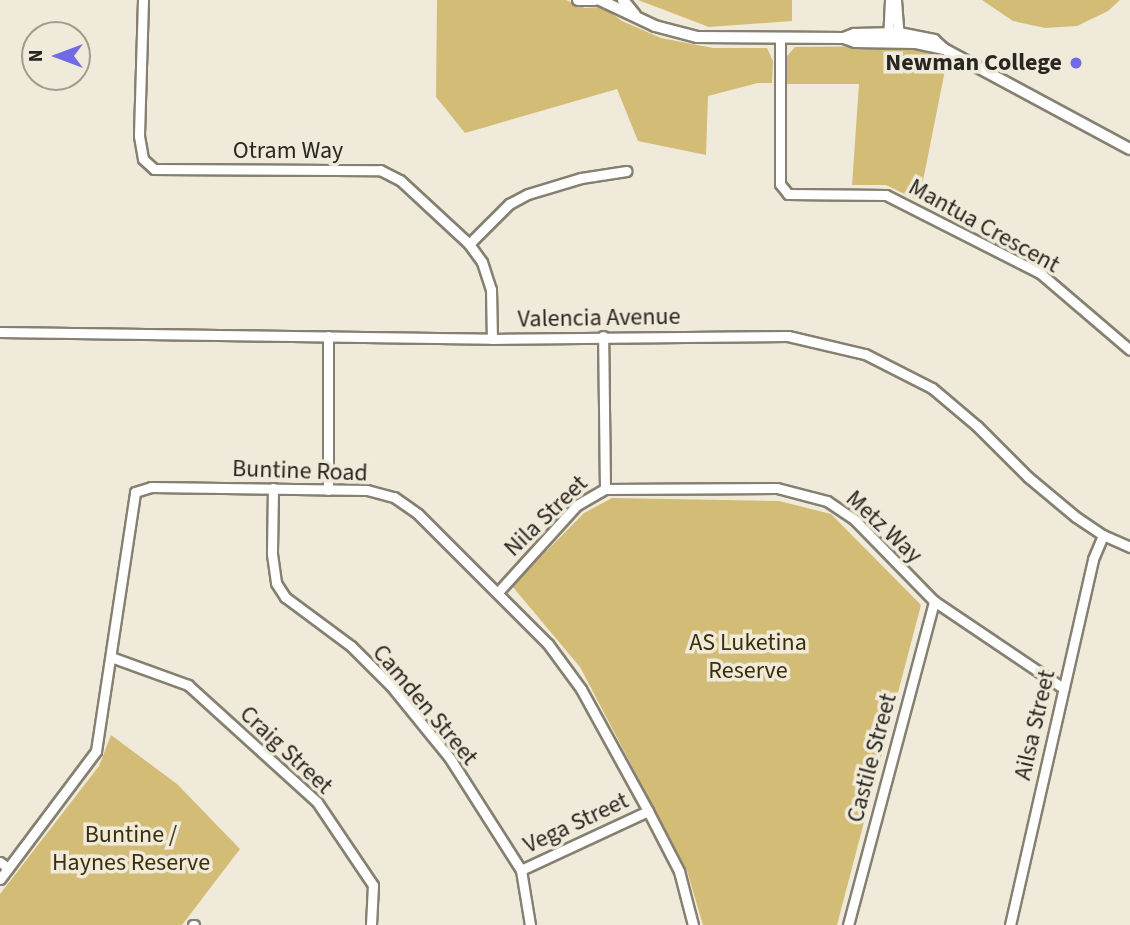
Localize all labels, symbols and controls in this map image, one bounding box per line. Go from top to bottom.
north arrow [21,21,91,91]
place label: Newman College [885,49,1062,77]
text: N [23,50,50,62]
marker: Newman College [1068,55,1084,71]
street label: Otram Way [233,137,343,165]
street label: Mantua Crescent [904,173,1064,279]
street label: Valencia Avenue [517,302,681,334]
street label: Buntine Road [232,454,368,488]
street label: Nila Street [498,469,594,563]
street label: Metz Way [840,484,928,570]
park label: AS Luketina Reserve [689,629,807,685]
street label: Camden Street [366,639,484,771]
street label: Ailsa Street [1008,667,1062,783]
street label: Castile Street [841,690,903,826]
street label: Craig Street [234,700,338,800]
street label: Vega Street [519,786,633,860]
park label: Buntine / Haynes Reserve [52,821,210,877]

